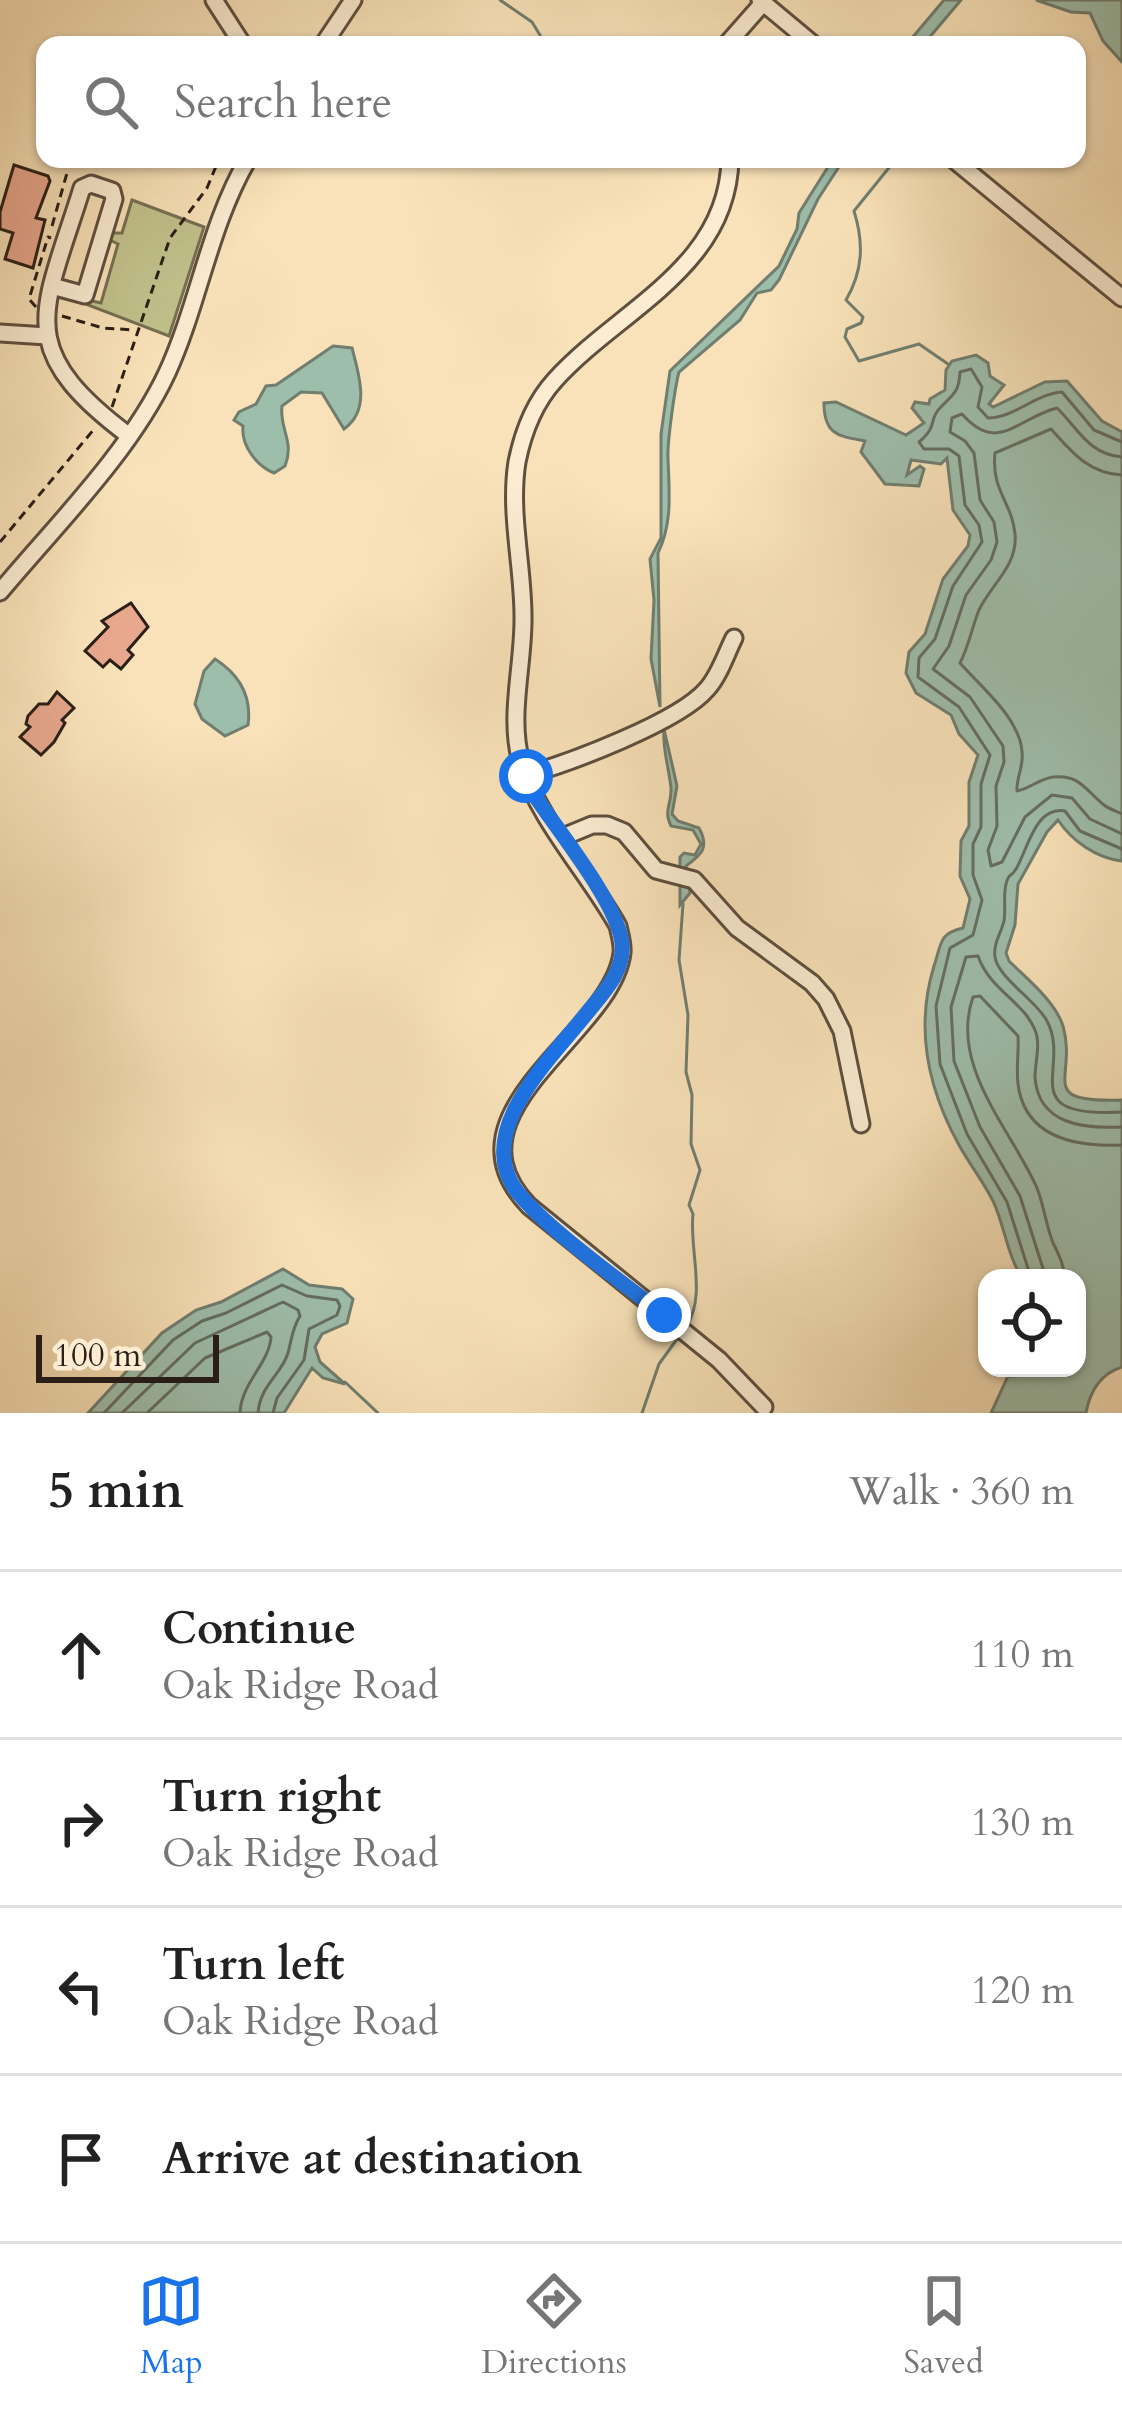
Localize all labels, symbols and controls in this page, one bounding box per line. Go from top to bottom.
search box [36,36,1086,168]
icon: search [78,69,144,135]
text: Search here [174,72,392,133]
route start [499,749,553,803]
map controls [978,1269,1086,1377]
button: locate [978,1269,1086,1377]
route end [637,1288,691,1342]
scale bar [36,1329,219,1382]
text: 100 m [54,1333,141,1378]
text: 5 min [48,1456,184,1526]
text: Walk · 360 m [849,1465,1074,1518]
text: Continue [162,1598,356,1659]
icon: ahead [48,1622,114,1688]
text: 110 m [971,1628,1074,1681]
text: Oak Ridge Road [162,1659,438,1712]
text: Turn right [162,1766,381,1827]
icon: right [48,1790,114,1856]
text: 130 m [971,1796,1074,1849]
text: Oak Ridge Road [162,1827,438,1880]
text: Turn left [162,1934,344,1995]
icon: left [48,1958,114,2024]
text: 120 m [971,1964,1074,2017]
text: Oak Ridge Road [162,1995,438,2048]
icon: arrive [48,2126,114,2192]
text: Arrive at destination [162,2128,582,2189]
tab: Map [138,2268,204,2385]
tab: Directions [481,2268,627,2385]
tab: Saved [904,2268,984,2385]

